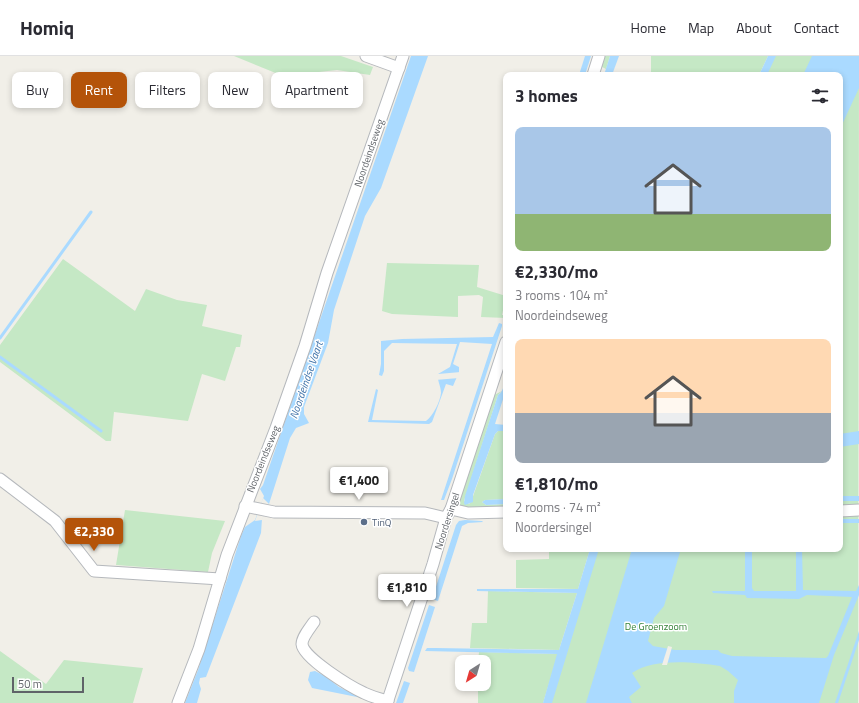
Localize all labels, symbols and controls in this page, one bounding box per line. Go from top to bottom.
text: Homiq [20,13,74,42]
text: Home [631,17,666,38]
text: Map [688,17,714,38]
text: About [736,17,772,38]
text: Contact [794,17,839,38]
chip: Buy [12,72,63,108]
chip: Rent [71,72,127,108]
chip: Filters [135,72,200,108]
chip: New [208,72,263,108]
chip: Apartment [271,72,363,108]
text: 3 homes [515,83,578,109]
icon: filters [809,85,831,107]
street label: Noordeindseweg [350,117,388,189]
icon: home [637,153,709,225]
text: €2,330/mo [515,259,598,285]
text: 3 rooms · 104 m² [515,285,608,305]
text: Noordeindseweg [515,305,608,325]
water label: Noordeindse Vaart [285,338,327,421]
icon: home [637,365,709,437]
street label: Noordeindseweg [243,423,283,495]
pin: €1,400 [326,467,392,501]
text: €1,400 [339,470,379,490]
text: €1,810/mo [515,471,598,497]
street label: Noordersingel [431,491,463,551]
text: 2 rooms · 74 m² [515,497,601,517]
place label: TinQ [372,515,392,530]
marker: TinQ [359,517,369,527]
text: Noordersingel [515,517,592,537]
pin: €2,330 [61,518,127,552]
text: €2,330 [74,521,114,541]
pin: €1,810 [374,574,440,608]
text: €1,810 [387,577,427,597]
park label: De Groenzoom [625,619,687,634]
north arrow [455,655,491,691]
map controls [455,655,491,691]
scale bar [12,675,84,694]
text: 50 m [18,676,42,692]

